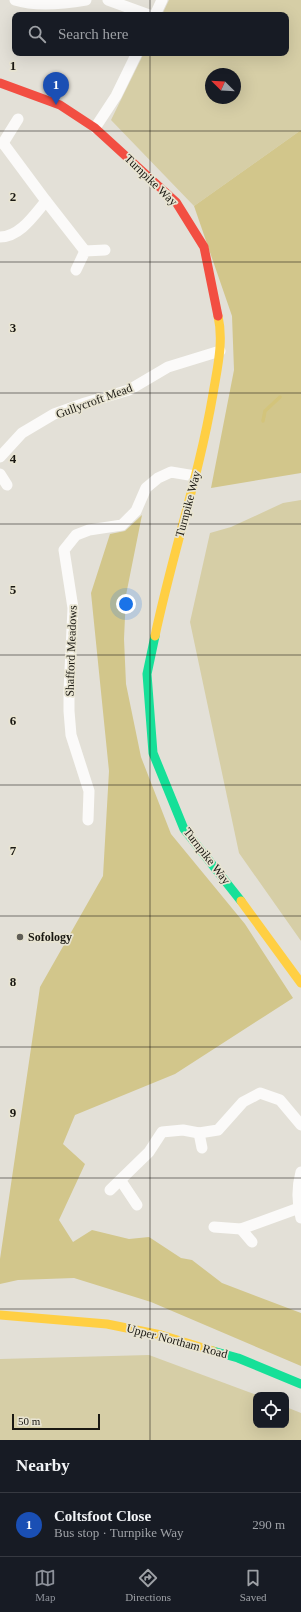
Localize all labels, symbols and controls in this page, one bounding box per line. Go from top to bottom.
search box [12,12,289,56]
icon: search [26,23,48,45]
text: Search here [58,26,128,42]
text: 1 [10,58,16,73]
north arrow [205,68,241,104]
pin: 1 [43,72,69,105]
street label: Turnpike Way [122,151,180,209]
text: 2 [10,189,16,204]
text: 3 [10,320,17,335]
street label: Gullycroft Mead [54,381,134,421]
text: 4 [10,451,17,466]
street label: Turnpike Way [172,469,204,539]
text: 5 [10,582,17,597]
your location [116,594,136,614]
street label: Shafford Meadows [62,605,80,697]
text: 6 [10,713,17,728]
street label: Turnpike Way [181,825,233,887]
text: 7 [10,843,17,858]
place label: Sofology [28,930,72,944]
marker: Sofology [15,932,25,942]
text: 8 [10,974,17,989]
text: 9 [10,1105,17,1120]
street label: Upper Northam Road [125,1321,229,1361]
map controls [253,1392,289,1428]
button: locate [253,1392,289,1428]
scale bar [12,1412,100,1431]
text: 50 m [18,1415,40,1427]
text: Nearby [16,1456,70,1475]
text: Coltsfoot Close [54,1508,151,1524]
text: 1 [26,1517,32,1532]
text: 290 m [252,1517,285,1532]
text: Bus stop · Turnpike Way [54,1525,183,1540]
tab: Map [34,1567,56,1603]
tab: Directions [125,1567,171,1603]
tab: Saved [240,1567,267,1603]

